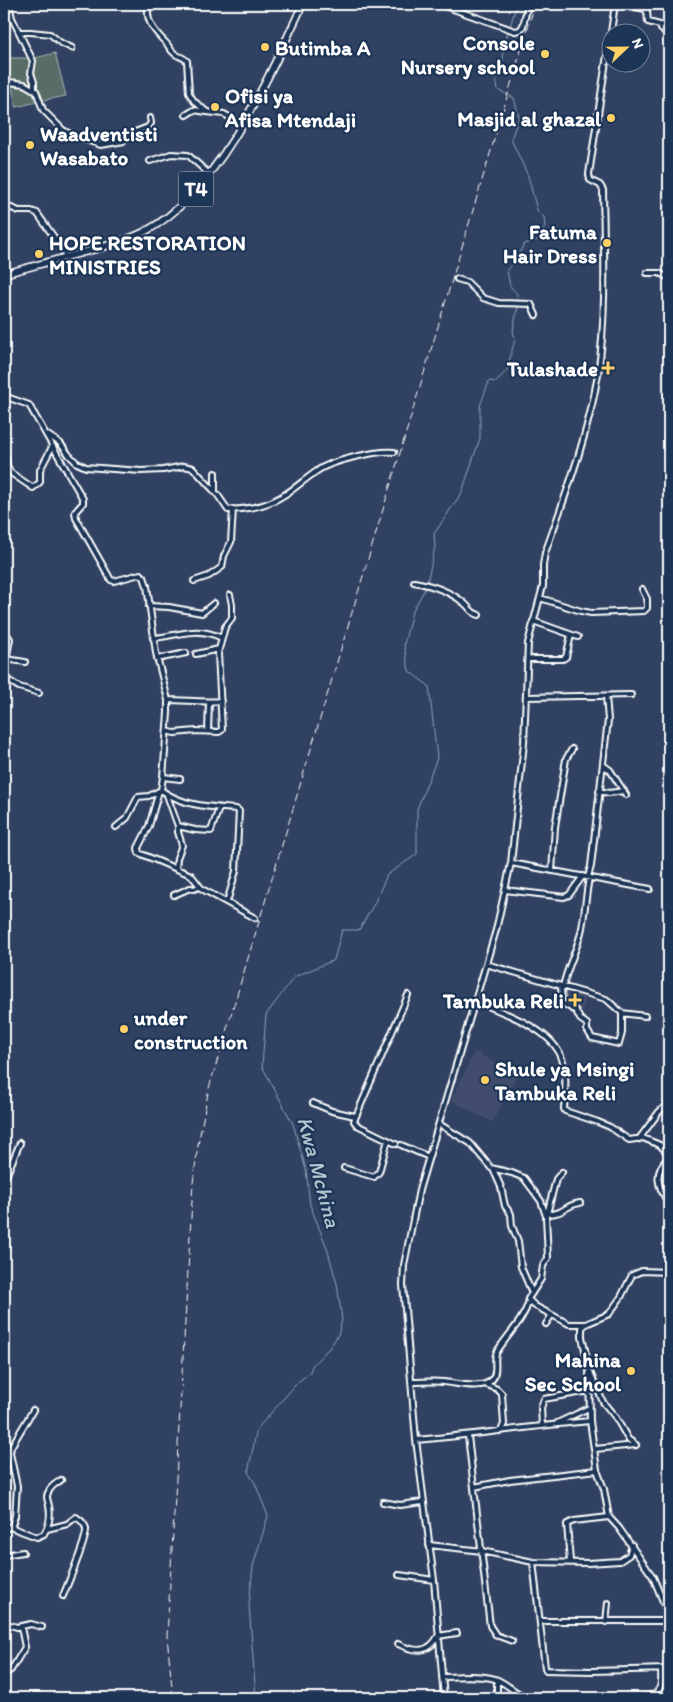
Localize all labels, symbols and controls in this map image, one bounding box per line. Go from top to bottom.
north arrow [600,22,650,72]
place label: Console Nursery school [401,30,536,80]
place label: Butimba A [275,35,371,60]
text: N [628,36,647,51]
marker: Butimba A [259,41,271,53]
marker: Console Nursery school [539,48,551,60]
place label: Ofisi ya Afisa Mtendaji [224,83,356,133]
marker: Ofisi ya Afisa Mtendaji [209,101,221,113]
place label: Masjid al ghazal [457,106,602,132]
marker: Masjid al ghazal [605,112,617,124]
place label: Waadventisti Wasabato [40,121,158,170]
marker: Waadventisti Wasabato [24,139,36,151]
road number: T4 [178,172,214,206]
place label: Fatuma Hair Dress [503,219,598,268]
place label: HOPE RESTORATION MINISTRIES [49,230,246,279]
marker: Fatuma Hair Dress [601,237,613,249]
marker: HOPE RESTORATION MINISTRIES [33,248,45,260]
place label: Tulashade [506,356,598,381]
marker: Tulashade [602,362,614,374]
place label: Tambuka Reli [442,988,564,1013]
marker: Tambuka Reli [568,993,582,1007]
place label: under construction [133,1005,248,1054]
marker: under construction [118,1023,130,1035]
place label: Shule ya Msingi Tambuka Reli [494,1056,634,1105]
marker: Shule ya Msingi Tambuka Reli [479,1074,491,1086]
water label: Kwa Mchina [291,1113,347,1231]
place label: Mahina Sec School [525,1347,622,1396]
marker: Mahina Sec School [625,1365,637,1377]

